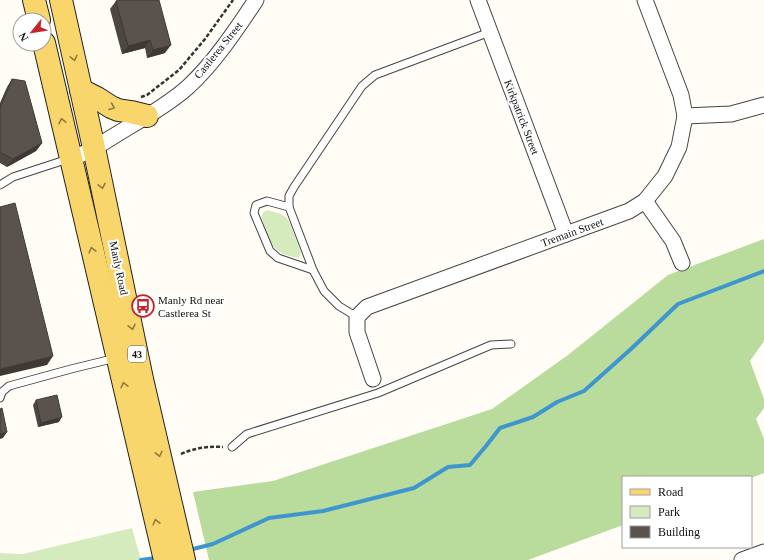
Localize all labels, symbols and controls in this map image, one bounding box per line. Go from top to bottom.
north arrow [12,12,52,52]
street label: Castlerea Street [192,19,244,81]
text: N [16,31,31,43]
one-way arrow [70,55,78,62]
street label: Kirkpatrick Street [502,78,542,156]
one-way arrow [109,103,116,111]
one-way arrow [59,117,67,124]
one-way arrow [98,183,106,189]
street label: Tremain Street [539,215,605,249]
street label: Manly Road [107,240,131,296]
one-way arrow [88,247,96,253]
bus stop icon: Manly Rd near Castlerea St [130,293,156,319]
place label: Manly Rd near Castlerea St [158,294,224,319]
one-way arrow [127,324,135,330]
road number: 43 [128,346,146,362]
one-way arrow [120,382,128,388]
one-way arrow [155,451,163,457]
legend [622,476,752,548]
text: Road [658,485,683,499]
text: Park [658,505,680,519]
one-way arrow [152,519,160,525]
text: Building [658,525,700,539]

